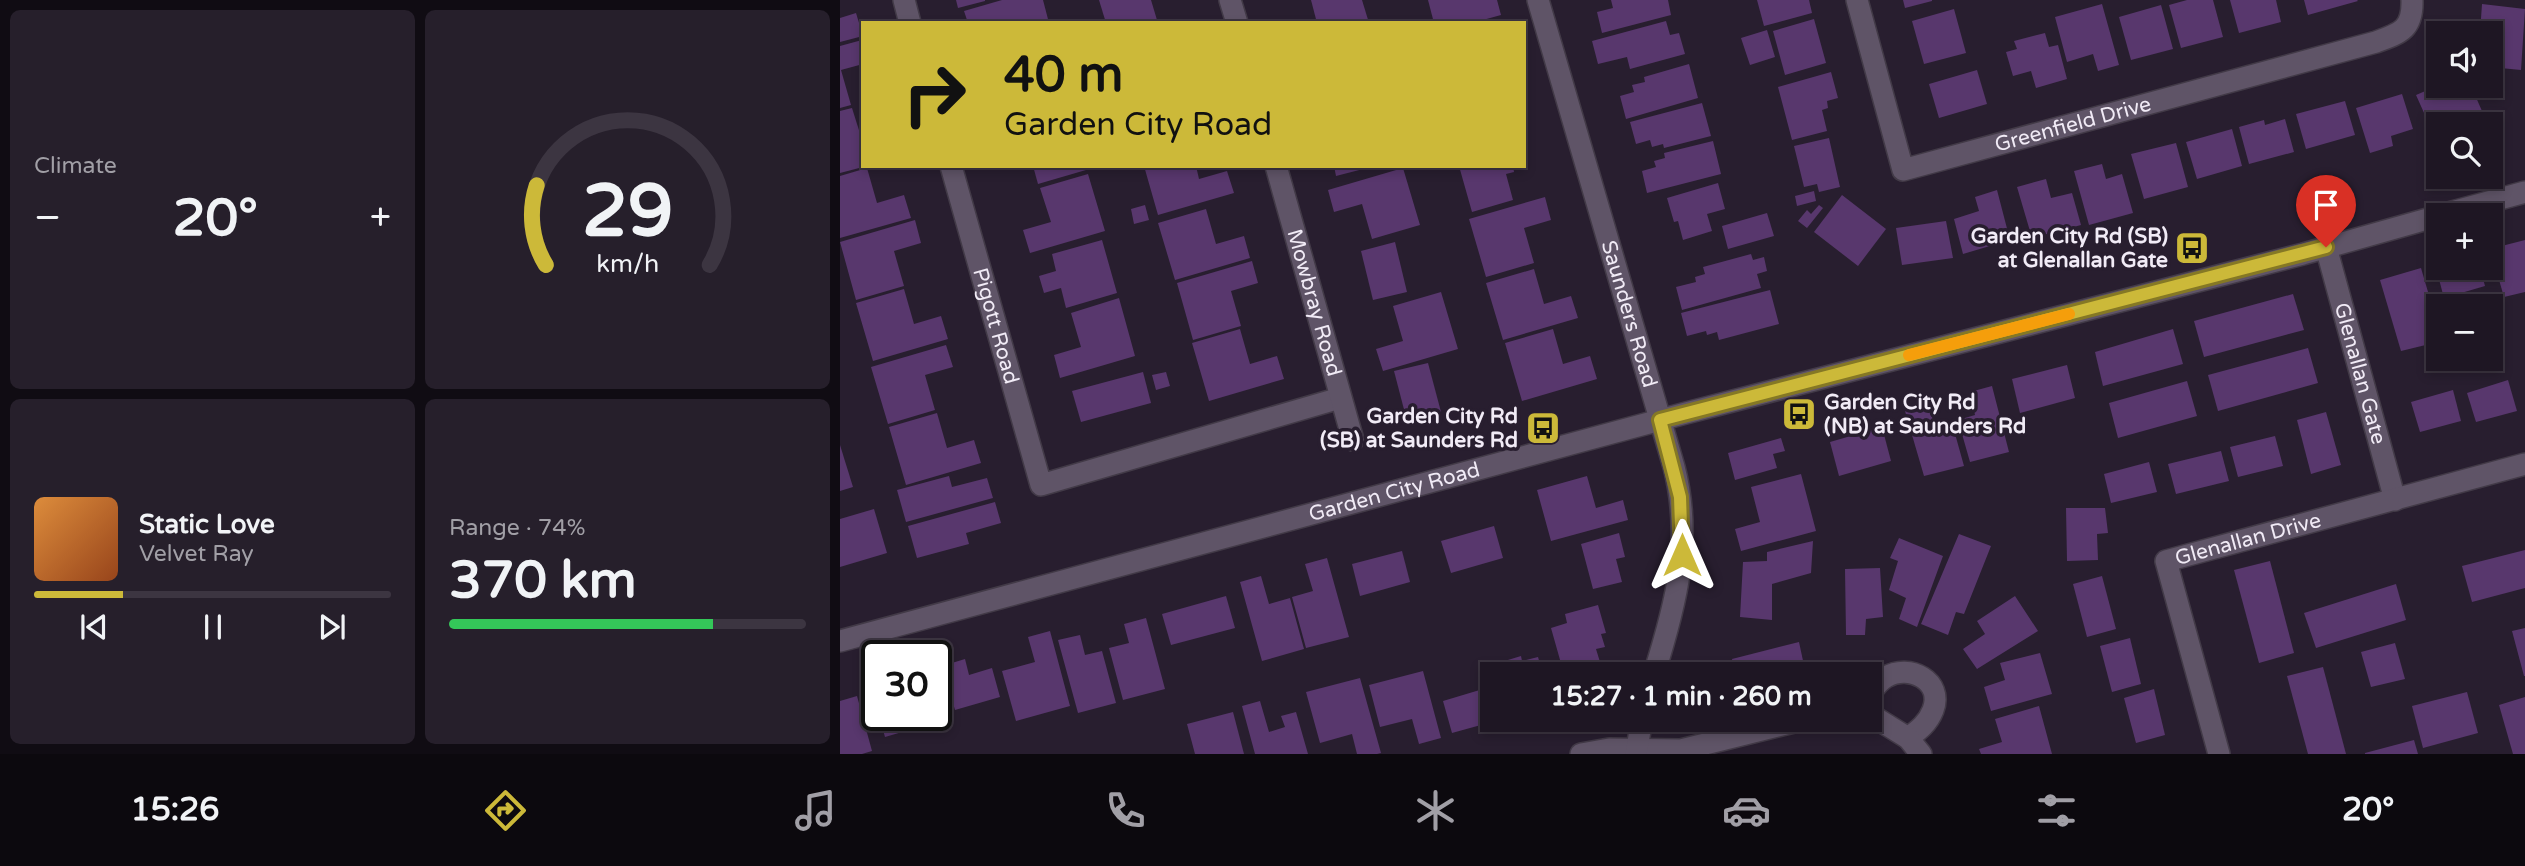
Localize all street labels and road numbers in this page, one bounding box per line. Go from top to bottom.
street label: Greenfield Drive [1992,91,2154,158]
street label: Mowbray Road [1281,226,1346,379]
street label: Saunders Road [1596,238,1662,390]
street label: Pigott Road [967,265,1024,387]
street label: Glenallan Gate [2329,300,2391,447]
street label: Garden City Road [1306,457,1483,527]
street label: Glenallan Drive [2172,508,2324,571]

